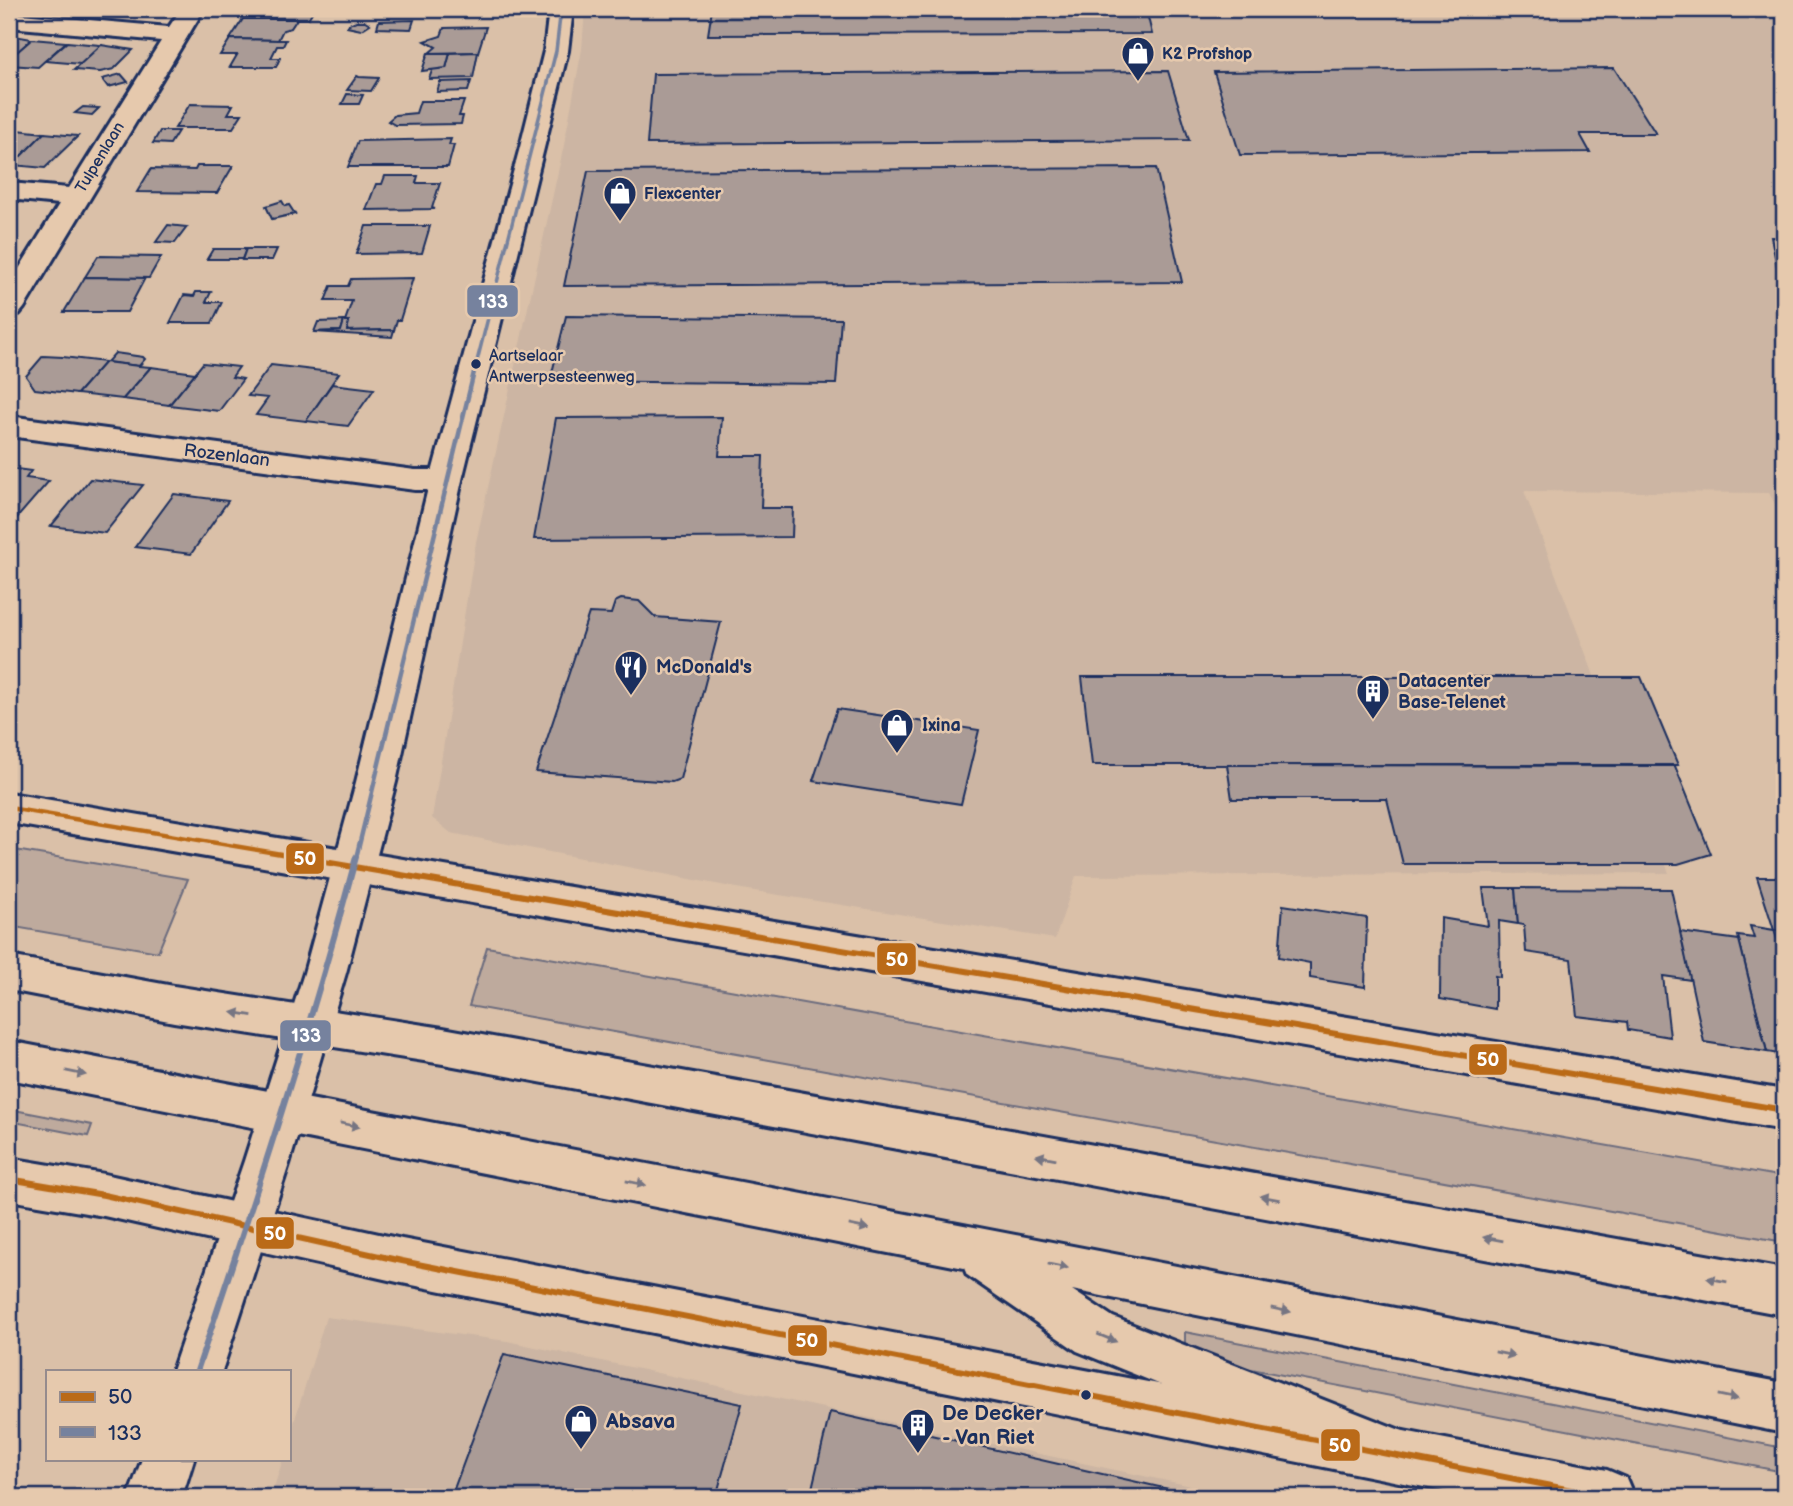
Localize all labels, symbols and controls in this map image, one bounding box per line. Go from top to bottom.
shop icon: K2 Profshop [1119,34,1157,83]
place label: K2 Profshop [1162,45,1252,64]
street label: Tulpenlaan [72,119,129,197]
shop icon: Flexcenter [601,174,639,223]
place label: Flexcenter [644,185,722,204]
line badge: 133 [466,284,519,318]
text: 133 [478,291,508,314]
place label: Aartselaar Antwerpsesteenweg [489,347,635,387]
marker: Aartselaar Antwerpsesteenweg [469,357,483,371]
street label: Rozenlaan [183,440,271,471]
restaurant icon: McDonald's [612,648,650,697]
place label: McDonald's [656,657,752,678]
place label: Datacenter Base-Telenet [1398,671,1506,713]
building icon: Datacenter Base-Telenet [1354,672,1392,721]
shop icon: Ixina [878,706,916,755]
place label: Ixina [922,715,961,736]
line badge: 50 [285,842,325,875]
text: 50 [294,848,316,871]
line badge: 50 [876,942,917,976]
text: 50 [886,949,908,972]
one-way arrow [231,1009,253,1020]
line badge: 133 [279,1019,332,1052]
text: 133 [291,1025,321,1048]
line badge: 50 [1468,1043,1508,1076]
text: 50 [1477,1049,1499,1072]
one-way arrow [65,1068,87,1079]
one-way arrow [339,1120,361,1131]
one-way arrow [1035,1151,1057,1162]
one-way arrow [625,1178,647,1189]
one-way arrow [1259,1192,1281,1203]
line badge: 50 [255,1216,295,1250]
one-way arrow [848,1222,870,1233]
text: 50 [264,1223,286,1246]
one-way arrow [1482,1233,1504,1244]
one-way arrow [1047,1261,1069,1272]
one-way arrow [1706,1274,1728,1285]
one-way arrow [1271,1305,1293,1316]
line badge: 50 [787,1324,828,1357]
text: 50 [796,1330,818,1353]
one-way arrow [1097,1333,1118,1344]
one-way arrow [1494,1348,1516,1359]
legend [46,1370,290,1460]
text: 50 [108,1385,132,1410]
unlabelled marker [1079,1388,1093,1402]
one-way arrow [1717,1392,1739,1403]
place label: De Decker - Van Riet [942,1401,1044,1450]
shop icon: Absava [562,1402,600,1451]
building icon: De Decker - Van Riet [899,1406,937,1455]
place label: Absava [605,1409,675,1434]
text: 133 [108,1421,142,1446]
line badge: 50 [1320,1428,1361,1462]
text: 50 [1329,1435,1351,1458]

